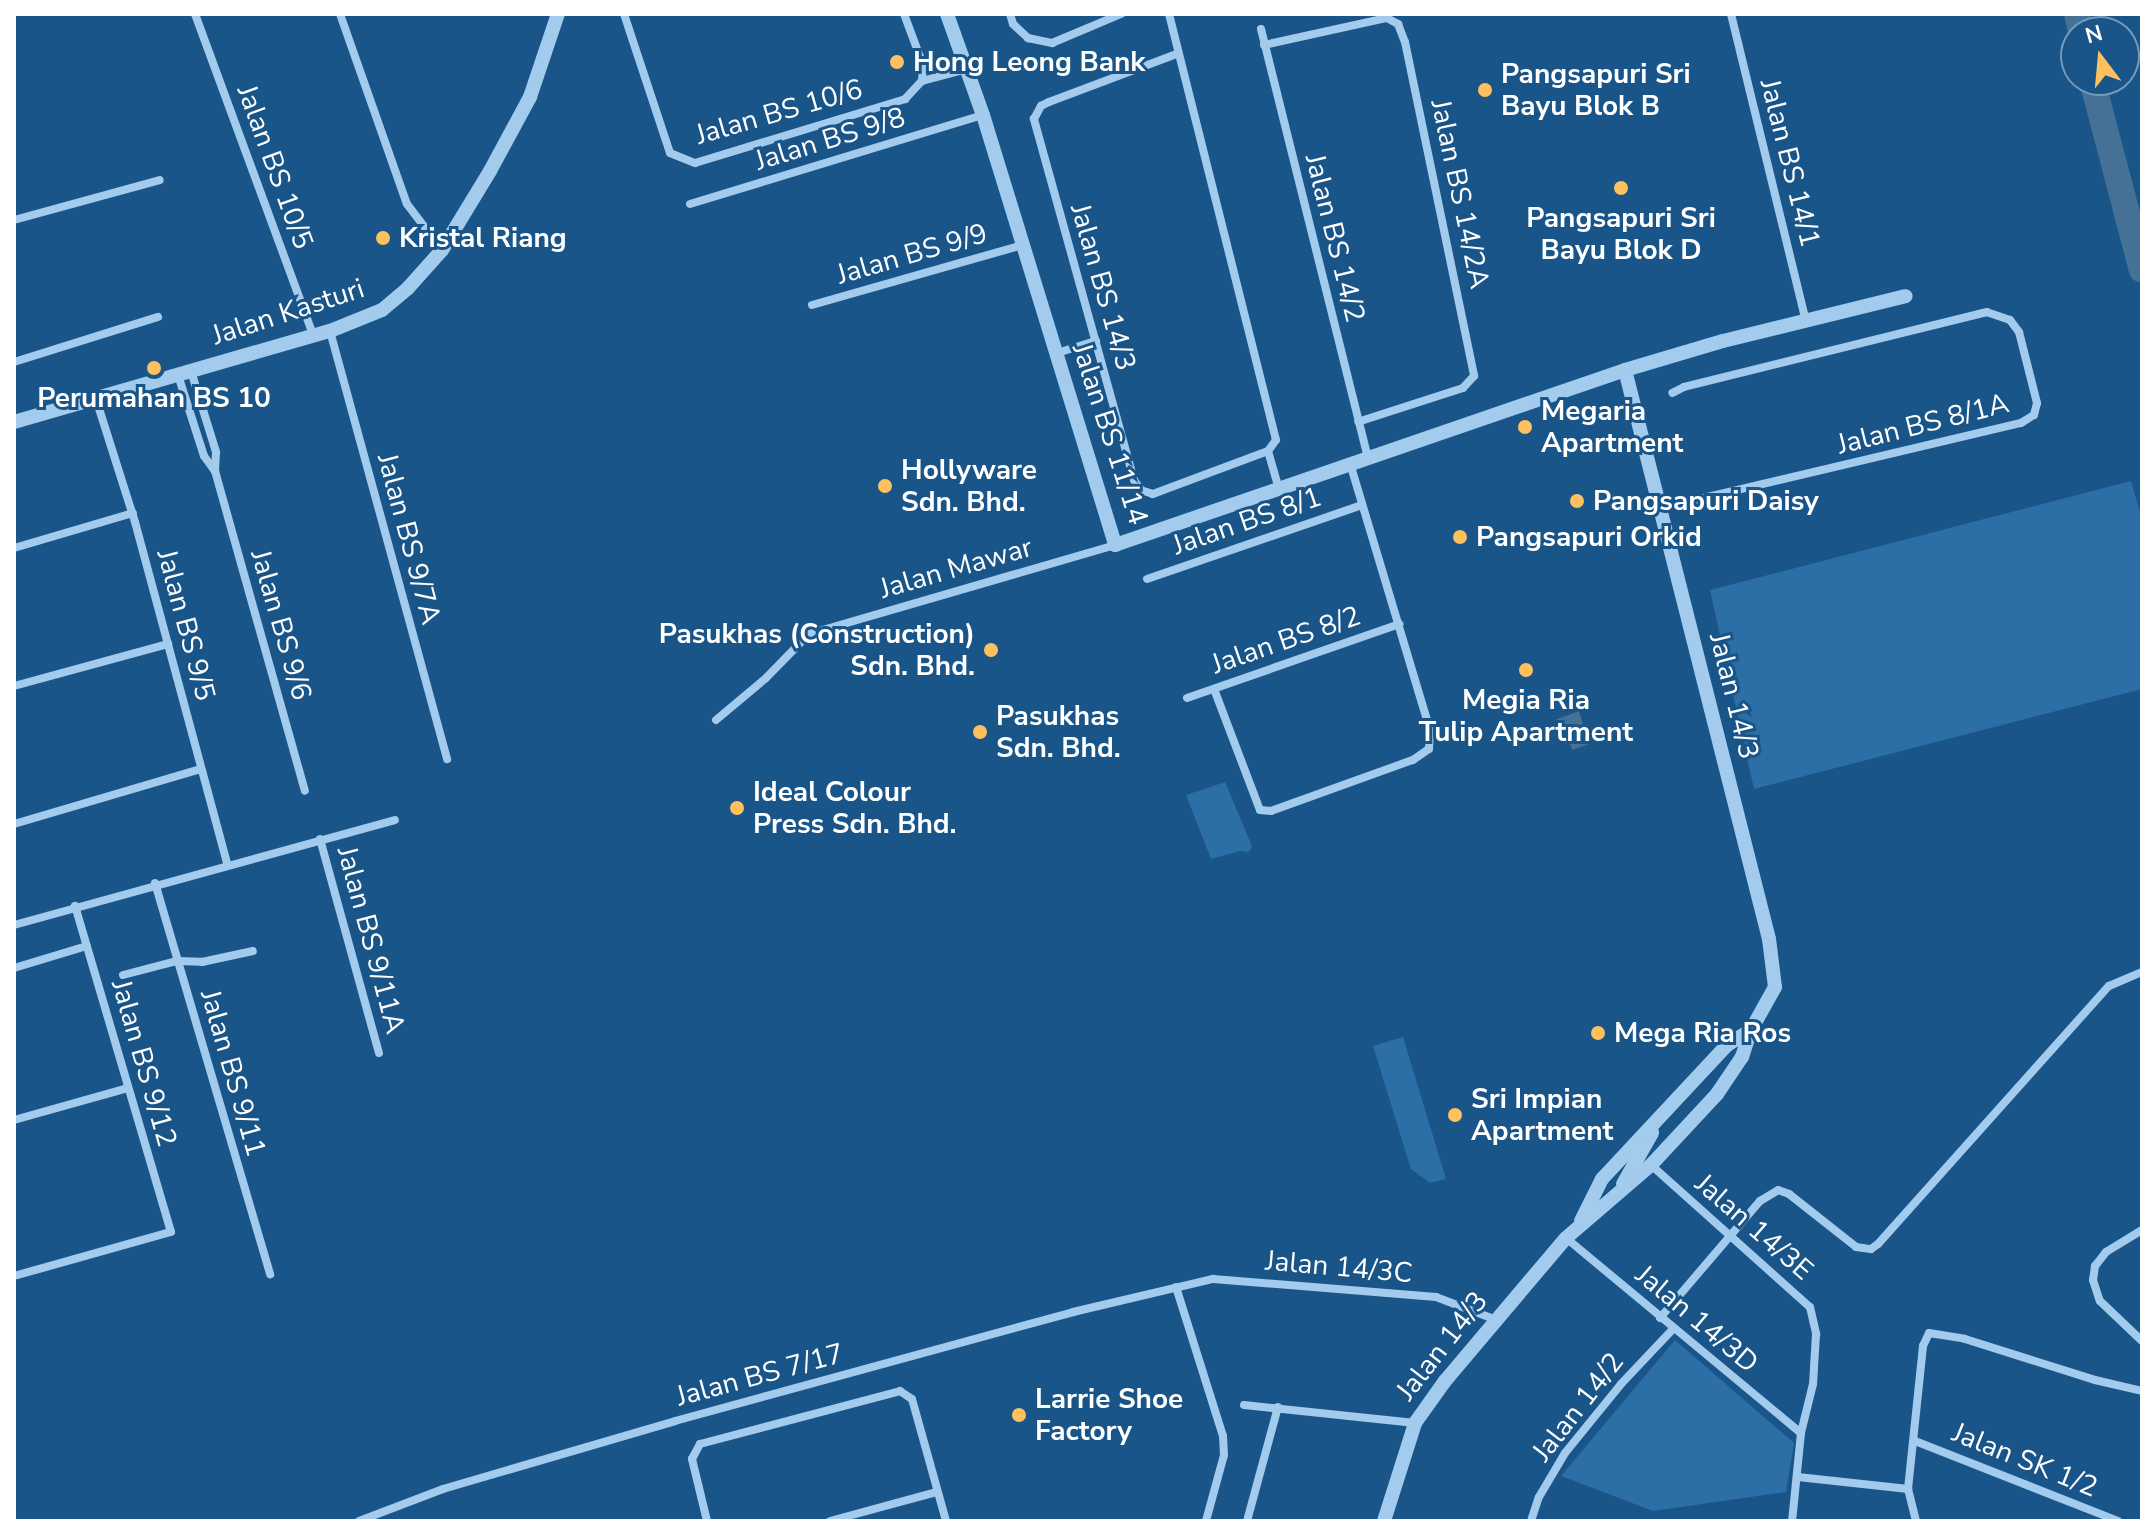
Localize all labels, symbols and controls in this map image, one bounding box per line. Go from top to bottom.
north arrow [2060,16,2140,96]
text: N [2082,18,2106,52]
place label: Hong Leong Bank [913,45,1145,79]
marker: Hong Leong Bank [888,53,906,71]
place label: Pangsapuri Sri Bayu Blok B [1501,57,1691,123]
street label: Jalan BS 10/6 [692,72,866,152]
street label: Jalan BS 14/1 [1753,76,1827,250]
street label: Jalan BS 10/5 [230,81,320,253]
marker: Pangsapuri Sri Bayu Blok B [1476,81,1494,99]
street label: Jalan BS 14/2A [1424,96,1496,292]
street label: Jalan BS 9/8 [751,100,909,178]
street label: Jalan BS 14/2 [1298,151,1372,325]
marker: Pangsapuri Sri Bayu Blok D [1612,179,1630,197]
street label: Jalan BS 14/3 [1063,200,1143,374]
place label: Pangsapuri Sri Bayu Blok D [1526,201,1716,267]
street label: Jalan BS 9/9 [833,216,991,292]
place label: Kristal Riang [399,221,567,255]
marker: Kristal Riang [374,229,392,247]
street label: Jalan Kasturi [208,272,368,352]
street label: Jalan BS 11/14 [1065,339,1155,529]
marker: Perumahan BS 10 [145,359,163,377]
place label: Perumahan BS 10 [37,381,271,415]
street label: Jalan BS 8/1A [1834,386,2012,462]
place label: Megaria Apartment [1541,394,1683,460]
marker: Megaria Apartment [1516,418,1534,436]
street label: Jalan BS 9/7A [370,450,448,628]
place label: Hollyware Sdn. Bhd. [901,453,1037,519]
marker: Hollyware Sdn. Bhd. [876,477,894,495]
street label: Jalan BS 8/1 [1168,480,1326,562]
place label: Pangsapuri Daisy [1593,484,1819,518]
marker: Pangsapuri Daisy [1568,492,1586,510]
place label: Pangsapuri Orkid [1476,520,1702,554]
marker: Pangsapuri Orkid [1451,528,1469,546]
street label: Jalan Mawar [876,530,1036,606]
street label: Jalan BS 9/5 [150,546,222,704]
street label: Jalan BS 9/6 [243,546,319,704]
street label: Jalan BS 8/2 [1207,599,1365,681]
place label: Pasukhas (Construction) Sdn. Bhd. [659,617,975,683]
street label: Jalan 14/3 [1702,630,1766,762]
marker: Pasukhas (Construction) Sdn. Bhd. [982,641,1000,659]
marker: Megia Ria Tulip Apartment [1517,661,1535,679]
place label: Megia Ria Tulip Apartment [1419,683,1633,749]
place label: Pasukhas Sdn. Bhd. [996,699,1121,765]
marker: Pasukhas Sdn. Bhd. [971,723,989,741]
place label: Ideal Colour Press Sdn. Bhd. [753,775,957,841]
marker: Ideal Colour Press Sdn. Bhd. [728,799,746,817]
street label: Jalan BS 9/11A [330,843,412,1037]
street label: Jalan BS 9/12 [104,976,184,1150]
street label: Jalan BS 9/11 [193,986,273,1160]
place label: Mega Ria Ros [1614,1016,1791,1050]
marker: Mega Ria Ros [1589,1024,1607,1042]
place label: Sri Impian Apartment [1471,1082,1613,1148]
marker: Sri Impian Apartment [1446,1106,1464,1124]
street label: Jalan 14/3E [1688,1167,1820,1287]
street label: Jalan 14/3C [1264,1244,1414,1290]
street label: Jalan 14/3D [1629,1258,1765,1380]
street label: Jalan 14/3 [1389,1285,1495,1407]
street label: Jalan BS 7/17 [673,1337,847,1413]
street label: Jalan 14/2 [1525,1346,1631,1468]
place label: Larrie Shoe Factory [1035,1382,1183,1448]
marker: Larrie Shoe Factory [1010,1406,1028,1424]
street label: Jalan SK 1/2 [1948,1416,2102,1504]

